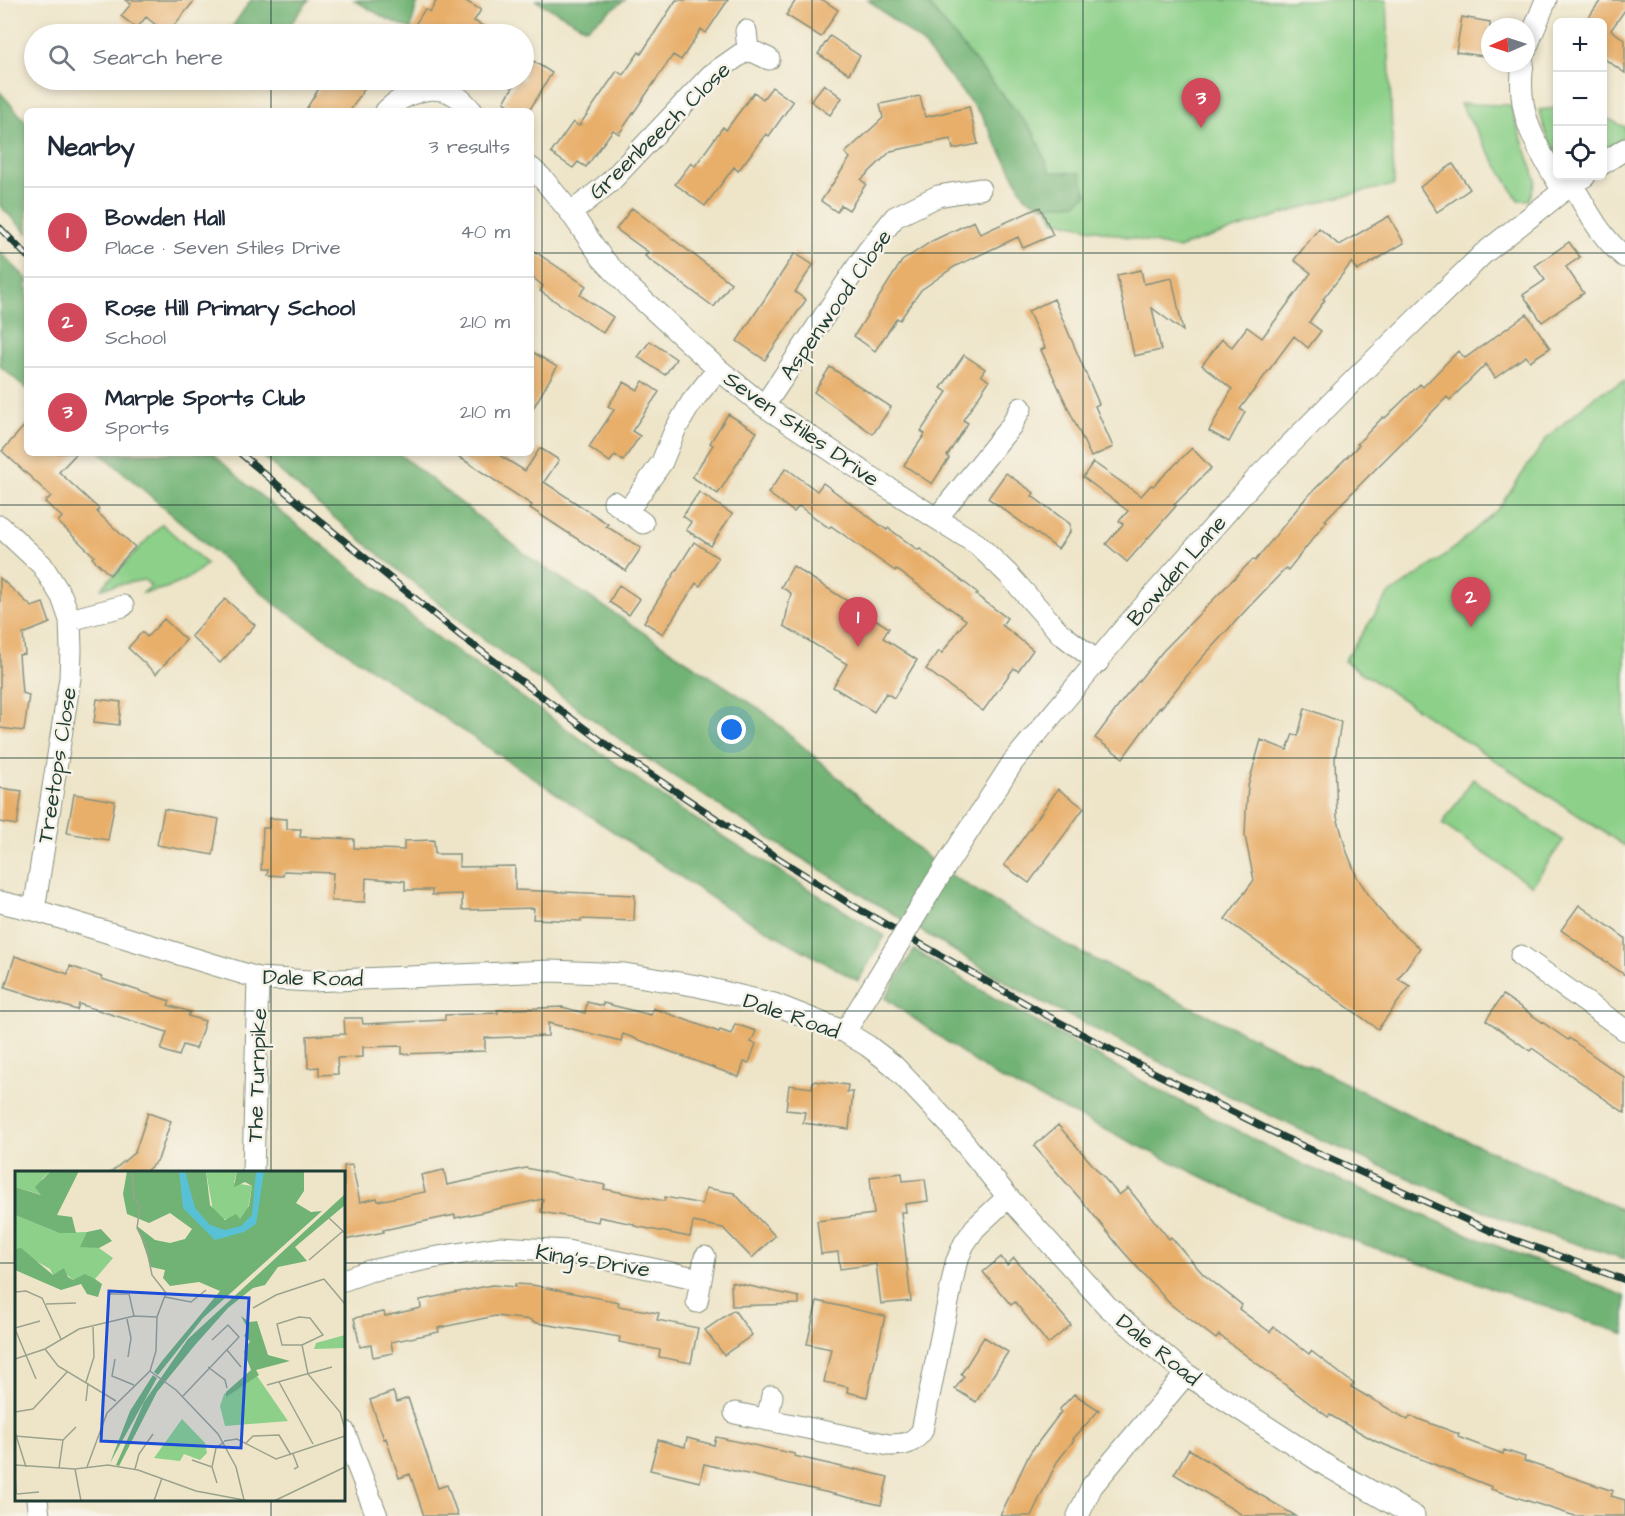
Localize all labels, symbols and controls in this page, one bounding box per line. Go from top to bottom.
north arrow [1481,18,1535,72]
map controls [1553,18,1607,180]
button: + [1553,18,1607,72]
search box [24,24,534,90]
icon: search [45,41,78,74]
text: Search here [93,42,223,73]
street label: Greenbeech Close [582,55,738,207]
button: − [1553,72,1607,126]
pin: 3 [1182,78,1220,128]
button: locate [1553,126,1607,180]
text: Nearby [48,129,135,165]
text: 3 results [428,133,510,161]
text: Bowden Hall [105,203,225,234]
text: 1 [66,218,69,246]
text: 40 m [460,218,510,246]
street label: Aspenwood Close [773,223,900,386]
text: Place · Seven Stiles Drive [105,234,340,262]
text: Rose Hill Primary School [105,293,355,324]
text: 2 [62,308,73,336]
text: 210 m [460,308,510,336]
text: School [105,324,166,352]
street label: Seven Stiles Drive [717,364,885,495]
text: Marple Sports Club [105,383,305,414]
text: 3 [62,398,73,426]
text: 210 m [460,398,510,426]
text: Sports [105,414,169,442]
street label: Bowden Lane [1120,509,1234,633]
pin: 2 [1452,578,1490,627]
pin: 1 [838,598,878,647]
street label: Treetops Close [30,685,85,845]
your location [717,715,746,744]
street label: Dale Road [263,962,363,995]
street label: Dale Road [739,985,844,1047]
street label: The Turnpike [240,1007,275,1143]
inset map [15,1171,345,1501]
street label: King's Drive [533,1237,652,1287]
street label: Dale Road [1109,1307,1207,1394]

